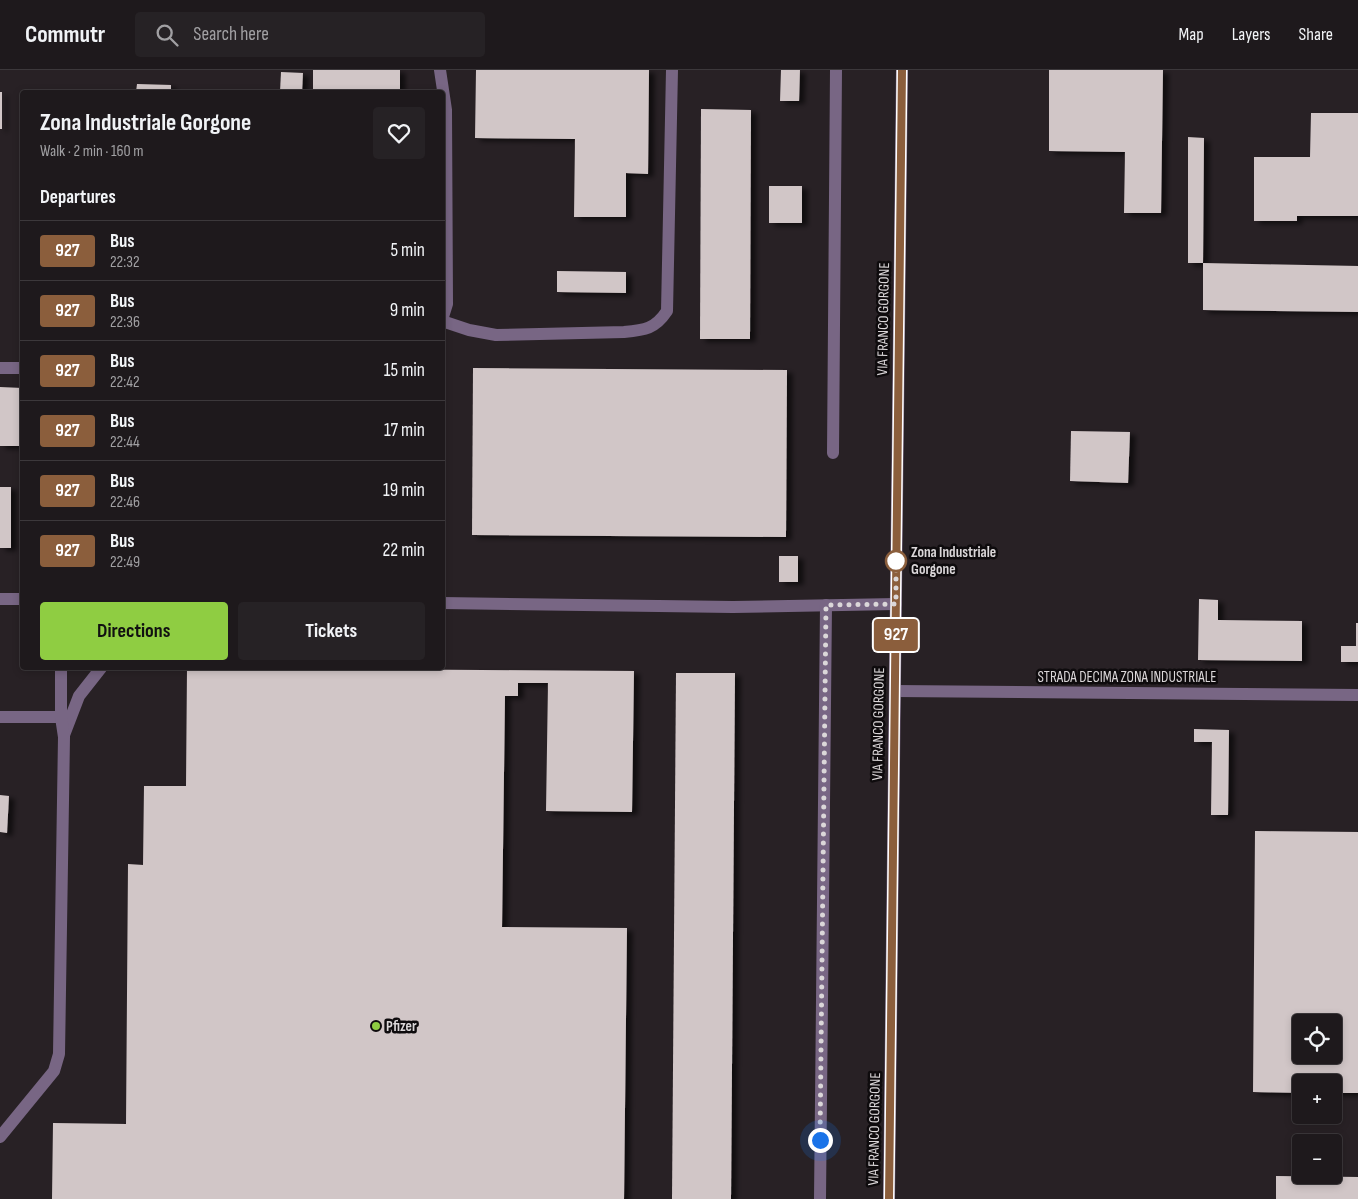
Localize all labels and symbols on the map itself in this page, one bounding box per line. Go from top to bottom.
street label: VIA FRANCO GORGONE [873,262,894,376]
place label: Zona Industriale Gorgone [911,543,996,579]
marker: Zona Industriale Gorgone [885,550,907,572]
line badge: 927 [867,619,925,651]
street label: VIA FRANCO GORGONE [868,667,889,781]
street label: STRADA DECIMA ZONA INDUSTRIALE [1038,668,1216,687]
place label: Pfizer [386,1017,417,1036]
marker: Pfizer [370,1020,382,1032]
street label: VIA FRANCO GORGONE [864,1072,885,1186]
your location [808,1128,833,1153]

